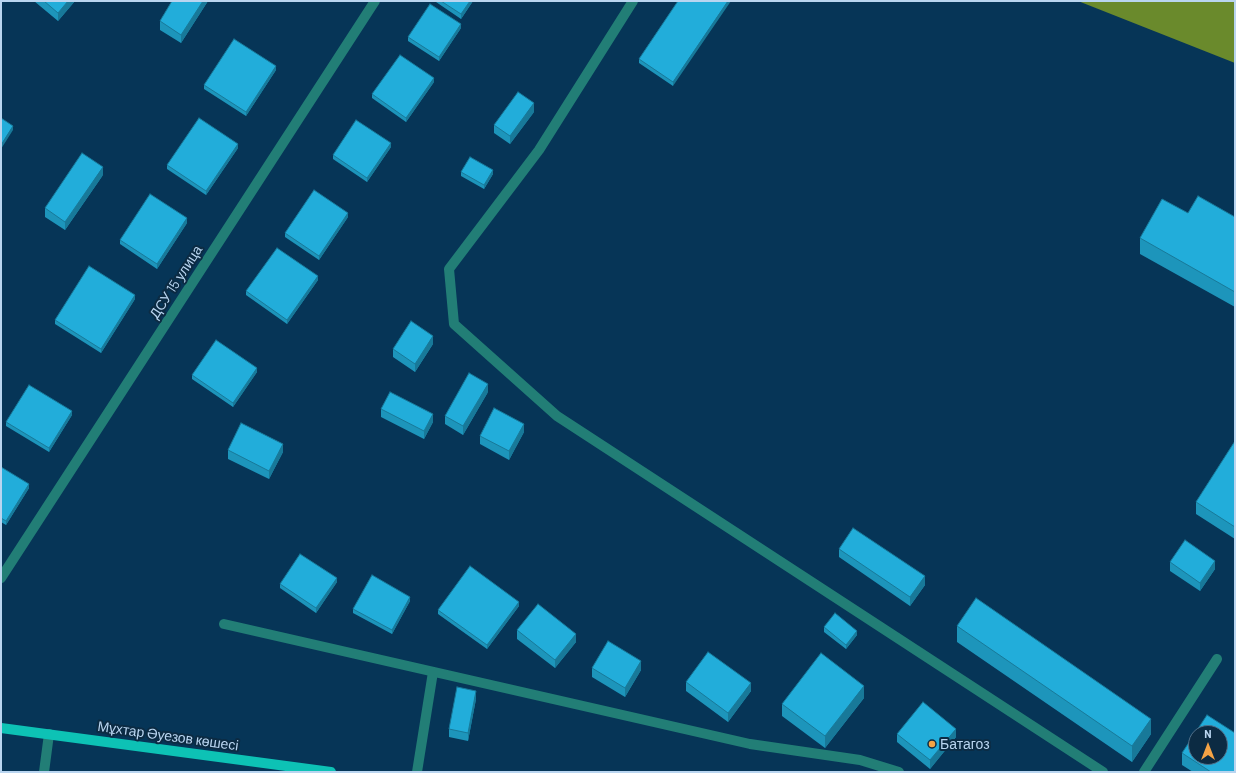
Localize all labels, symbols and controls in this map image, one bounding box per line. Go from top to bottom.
street label: ДСУ 15 улица [146,242,206,322]
street label: Мұхтар Әуезов көшесі [96,718,240,754]
north arrow [1188,725,1228,765]
text: N [1204,727,1212,740]
place label: Батагоз [940,736,990,752]
marker: Батагоз [927,739,937,749]

